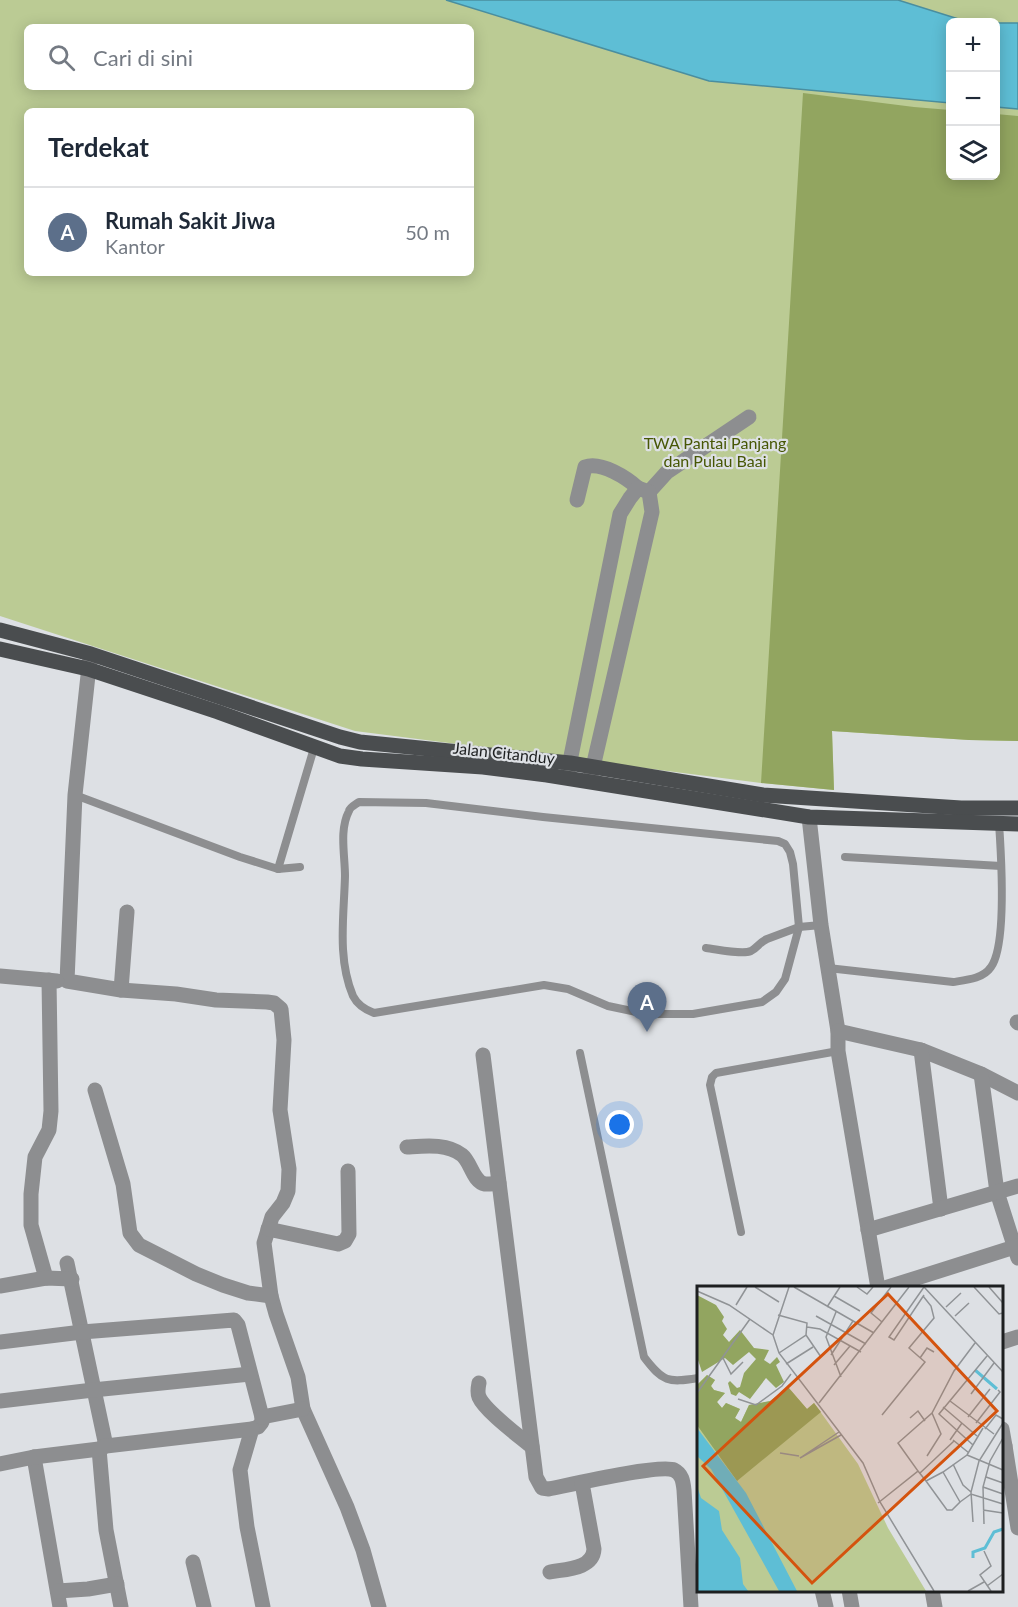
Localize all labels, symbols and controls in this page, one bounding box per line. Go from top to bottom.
map controls [946,18,1000,180]
button: + [946,18,1000,72]
search box [24,24,474,90]
icon: search [45,41,78,74]
text: Cari di sini [93,44,193,71]
button: − [946,72,1000,126]
button: layers [946,126,1000,180]
text: Terdekat [48,131,149,163]
text: Rumah Sakit Jiwa [105,207,275,234]
text: A [61,220,74,244]
text: 50 m [405,220,450,244]
text: Kantor [105,234,165,258]
park label: TWA Pantai Panjang dan Pulau Baai [644,433,786,470]
street label: Jalan Citanduy [452,738,557,767]
pin: A [628,982,666,1032]
your location [605,1110,634,1139]
inset map [697,1286,1003,1592]

